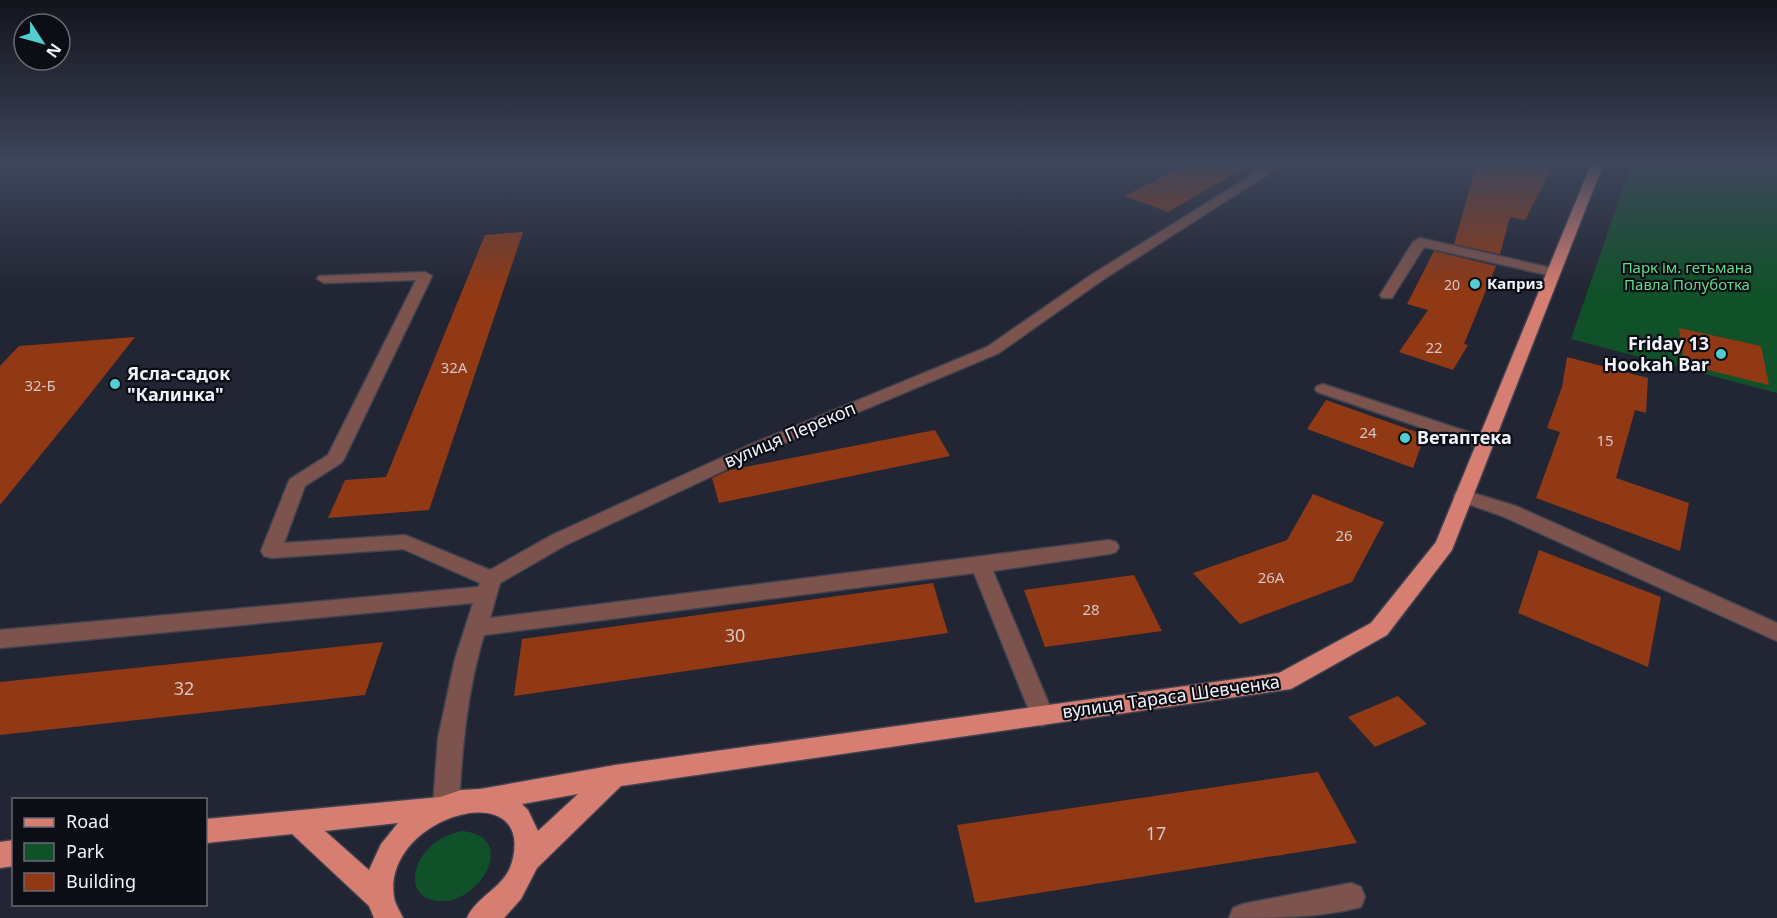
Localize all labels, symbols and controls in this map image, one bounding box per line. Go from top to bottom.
north arrow [12,12,72,72]
text: N [41,39,67,63]
park label: Парк ім. гетьмана Павла Полуботка [1622,257,1752,294]
place label: Каприз [1487,273,1544,293]
house number: 20 [1444,275,1460,294]
marker: Каприз [1468,277,1482,291]
place label: Friday 13 Hookah Bar [1604,331,1709,376]
house number: 22 [1425,337,1443,357]
marker: Friday 13 Hookah Bar [1714,347,1728,361]
house number: 32А [441,357,468,377]
place label: Ясла-садок "Калинка" [127,361,230,406]
house number: 32-Б [24,375,56,395]
marker: Ясла-садок "Калинка" [108,377,122,391]
street label: вулиця Перекоп [720,396,859,473]
house number: 24 [1359,422,1377,442]
place label: Ветаптека [1417,425,1512,449]
house number: 15 [1596,430,1614,450]
marker: Ветаптека [1398,431,1412,445]
house number: 26 [1335,525,1353,545]
house number: 26А [1258,567,1285,587]
house number: 28 [1082,599,1100,619]
house number: 30 [725,623,745,647]
street label: вулиця Тараса Шевченка [1061,669,1281,723]
house number: 32 [174,676,194,700]
legend [12,798,207,906]
text: Road [66,809,109,833]
house number: 17 [1146,821,1166,845]
text: Park [66,839,104,863]
text: Building [66,869,136,893]

